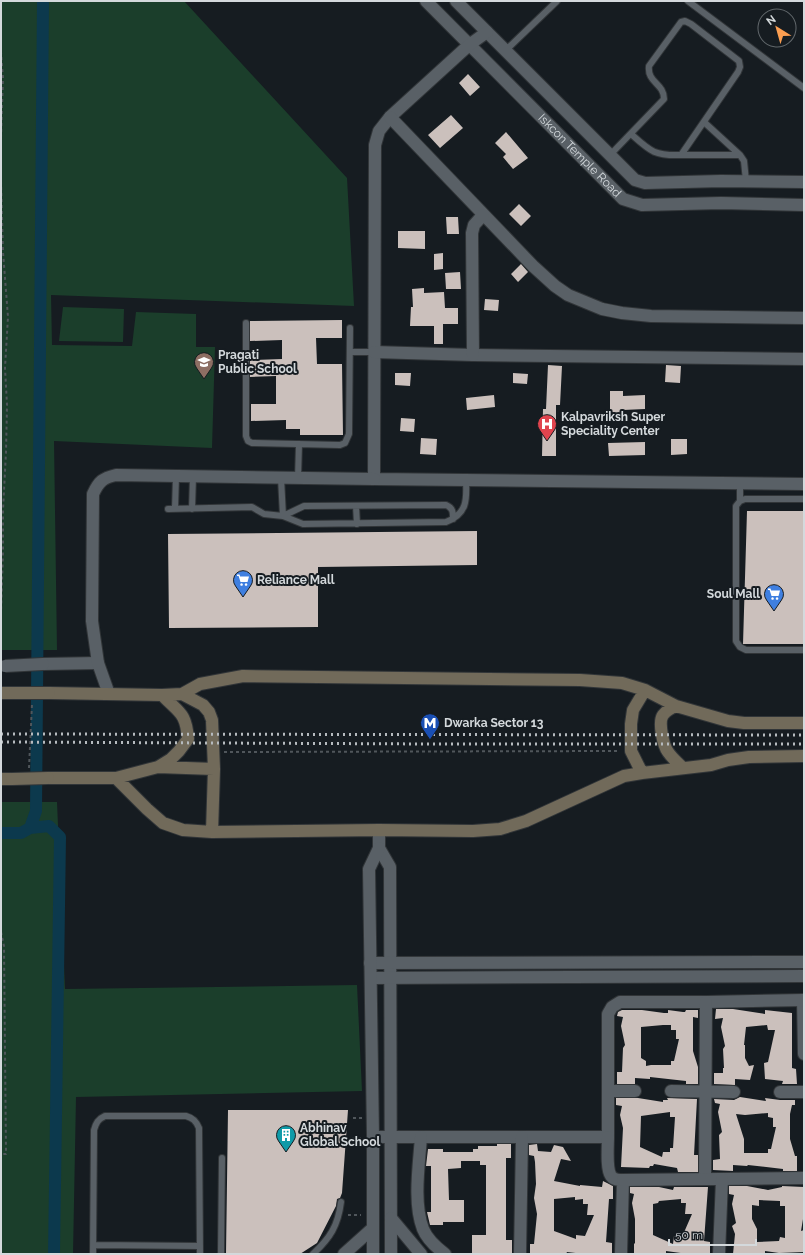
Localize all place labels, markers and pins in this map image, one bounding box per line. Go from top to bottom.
place label: Pragati Public School [218,348,297,376]
school or university icon: Pragati Public School [193,351,215,379]
place label: Kalpavriksh Super Speciality Center [561,410,665,438]
hospital icon: Kalpavriksh Super Speciality Center [536,413,558,441]
supermarket icon: Reliance Mall [232,569,254,597]
place label: Reliance Mall [257,573,335,587]
supermarket icon: Soul Mall [763,583,785,611]
place label: Soul Mall [707,587,760,601]
metro station icon: Dwarka Sector 13 [419,712,441,740]
place label: Dwarka Sector 13 [444,716,544,730]
place label: Abhinav Global School [300,1121,381,1149]
building icon: Abhinav Global School [275,1124,297,1152]

